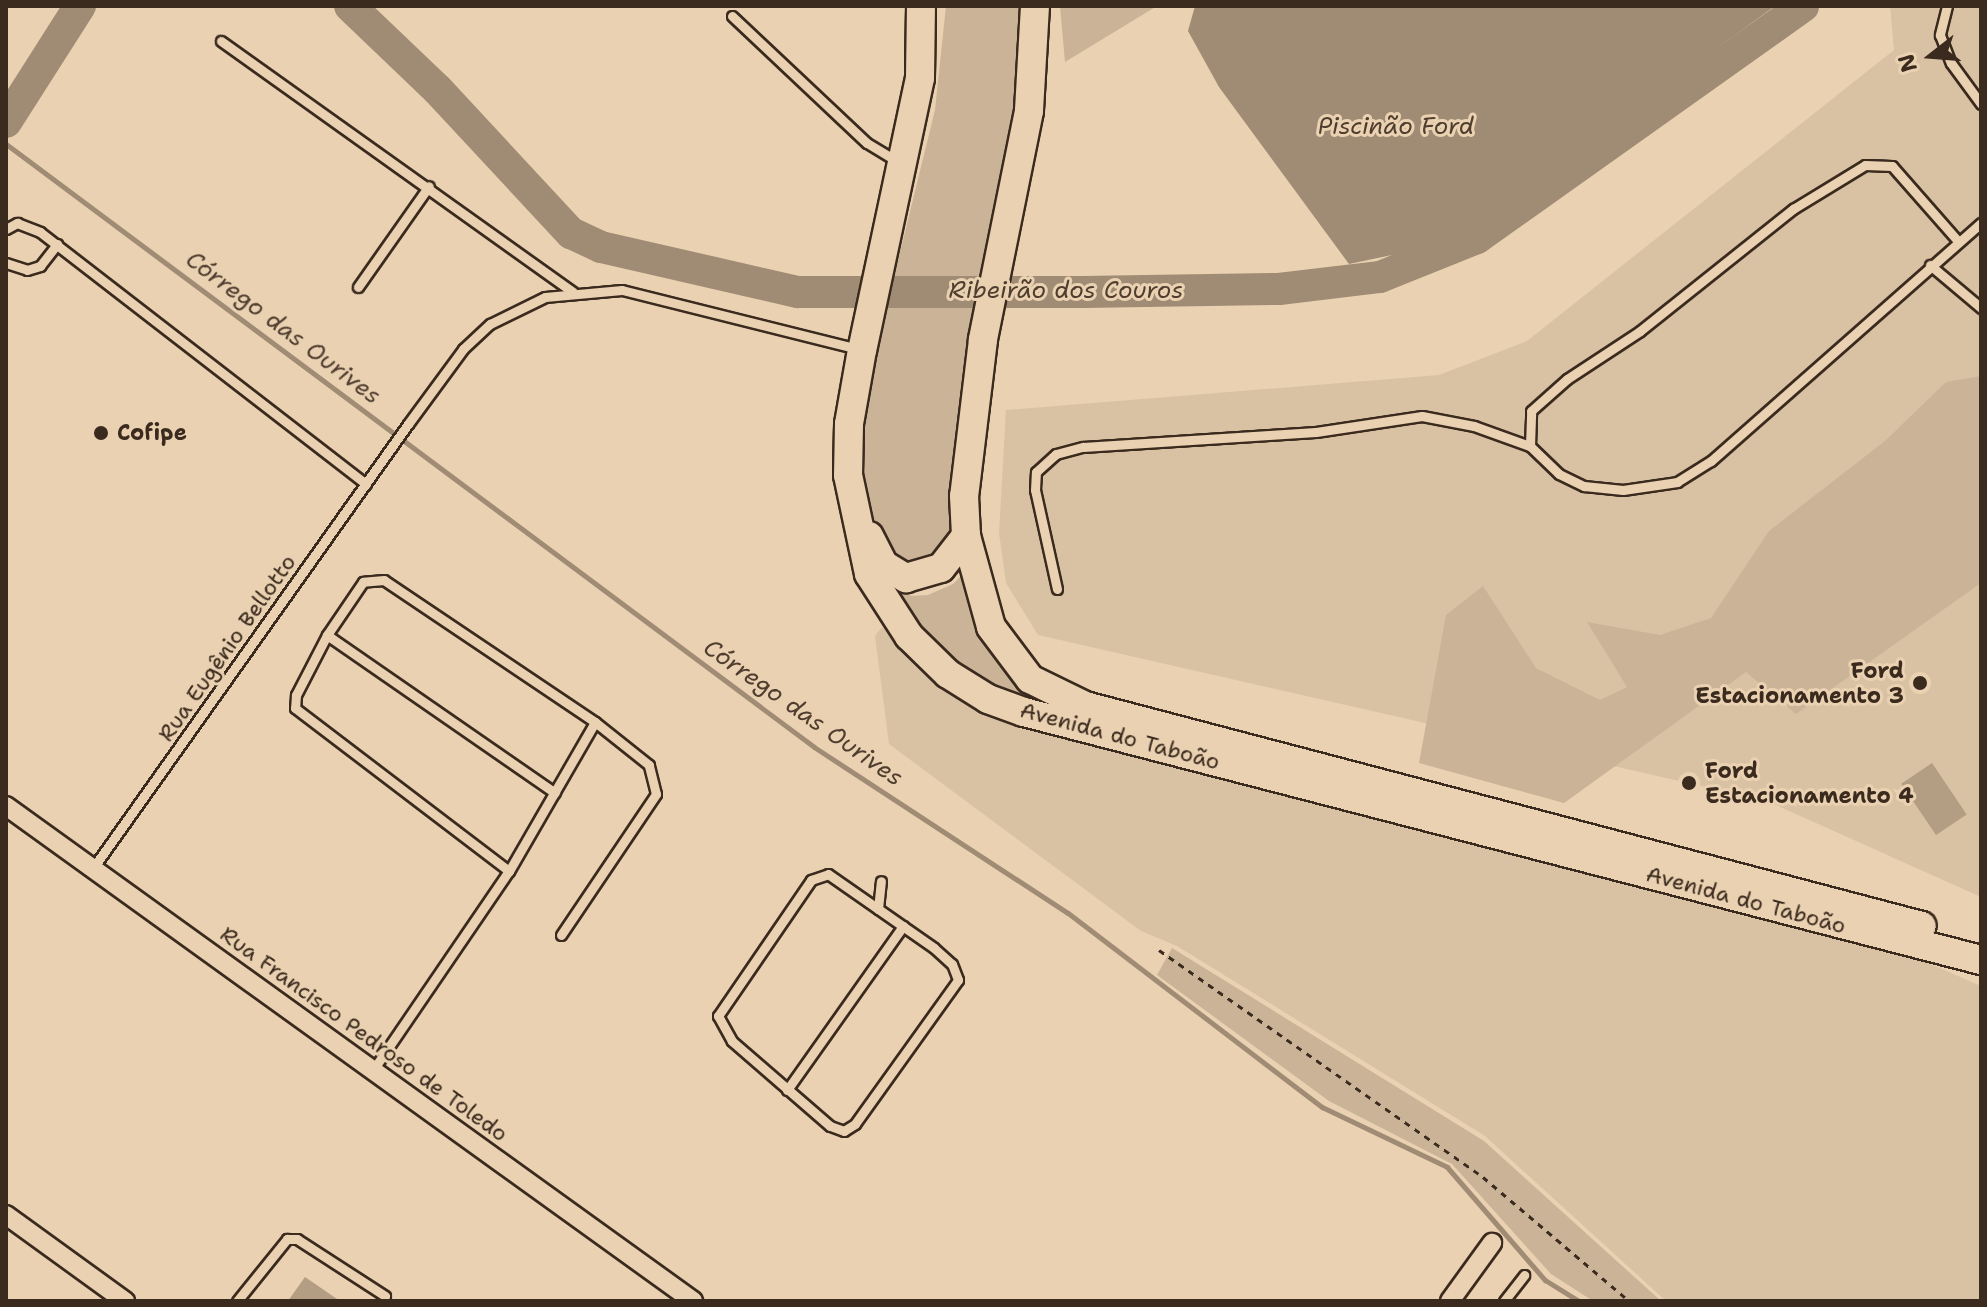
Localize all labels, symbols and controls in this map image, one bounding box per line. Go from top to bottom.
north arrow [1891,16,1971,96]
text: N [1891,51,1924,76]
water label: Piscinão Ford [1318,113,1474,141]
water label: Córrego das Ourives [180,245,386,411]
water label: Ribeirão dos Couros [949,277,1183,305]
place label: Cofipe [117,420,187,446]
marker: Cofipe [92,424,110,442]
street label: Rua Eugênio Bellotto [153,550,301,746]
water label: Córrego das Ourives [698,633,908,793]
place label: Ford Estacionamento 3 [1695,657,1904,708]
marker: Ford Estacionamento 3 [1911,674,1929,692]
street label: Avenida do Taboão [1017,697,1223,775]
place label: Ford Estacionamento 4 [1705,757,1914,808]
marker: Ford Estacionamento 4 [1680,774,1698,792]
street label: Avenida do Taboão [1643,861,1849,939]
street label: Rua Francisco Pedroso de Toledo [215,921,513,1147]

